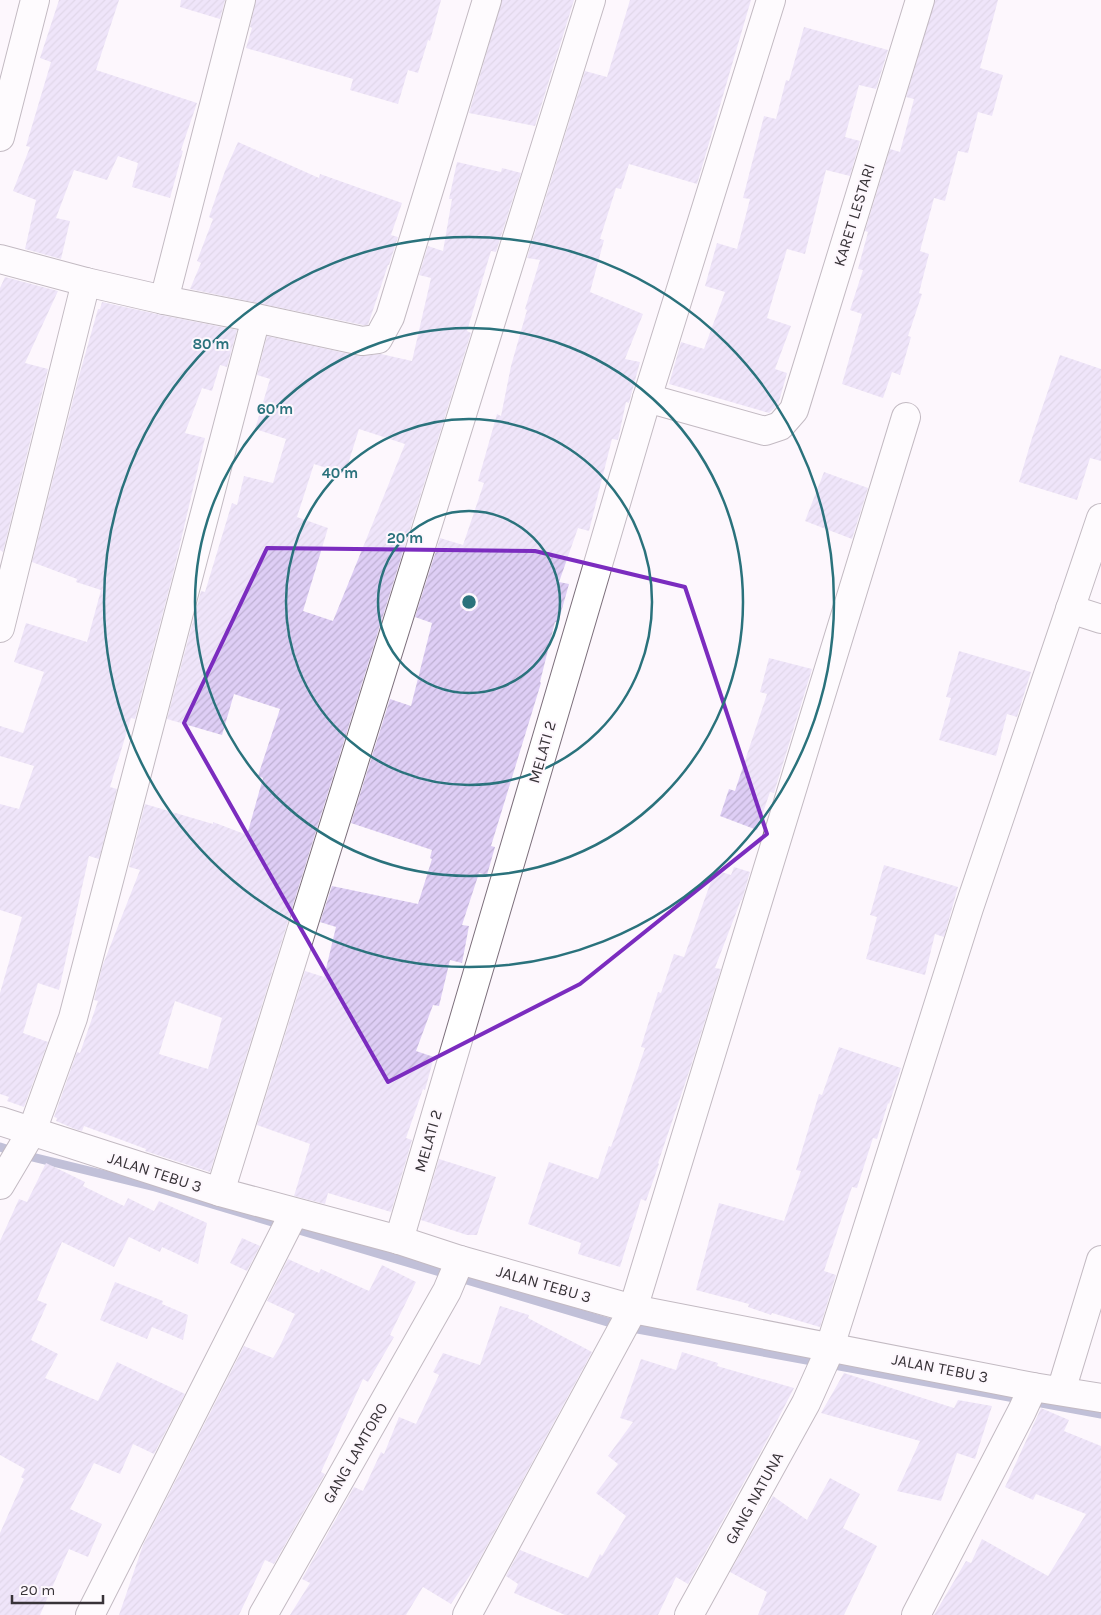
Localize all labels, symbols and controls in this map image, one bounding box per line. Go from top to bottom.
street label: KARET LESTARI [829,161,879,269]
text: 80 m [192,335,230,353]
text: 60 m [257,400,293,418]
text: 40 m [322,464,358,482]
text: 20 m [387,529,423,547]
centre of rings [460,593,478,611]
street label: MELATI 2 [524,719,560,785]
street label: MELATI 2 [410,1108,446,1174]
street label: JALAN TEBU 3 [106,1148,204,1196]
street label: JALAN TEBU 3 [494,1261,594,1307]
street label: JALAN TEBU 3 [890,1349,990,1387]
street label: GANG LAMTORO [318,1399,392,1507]
street label: GANG NATUNA [721,1449,787,1547]
scale bar [12,1572,104,1604]
text: 20 m [20,1581,55,1599]

